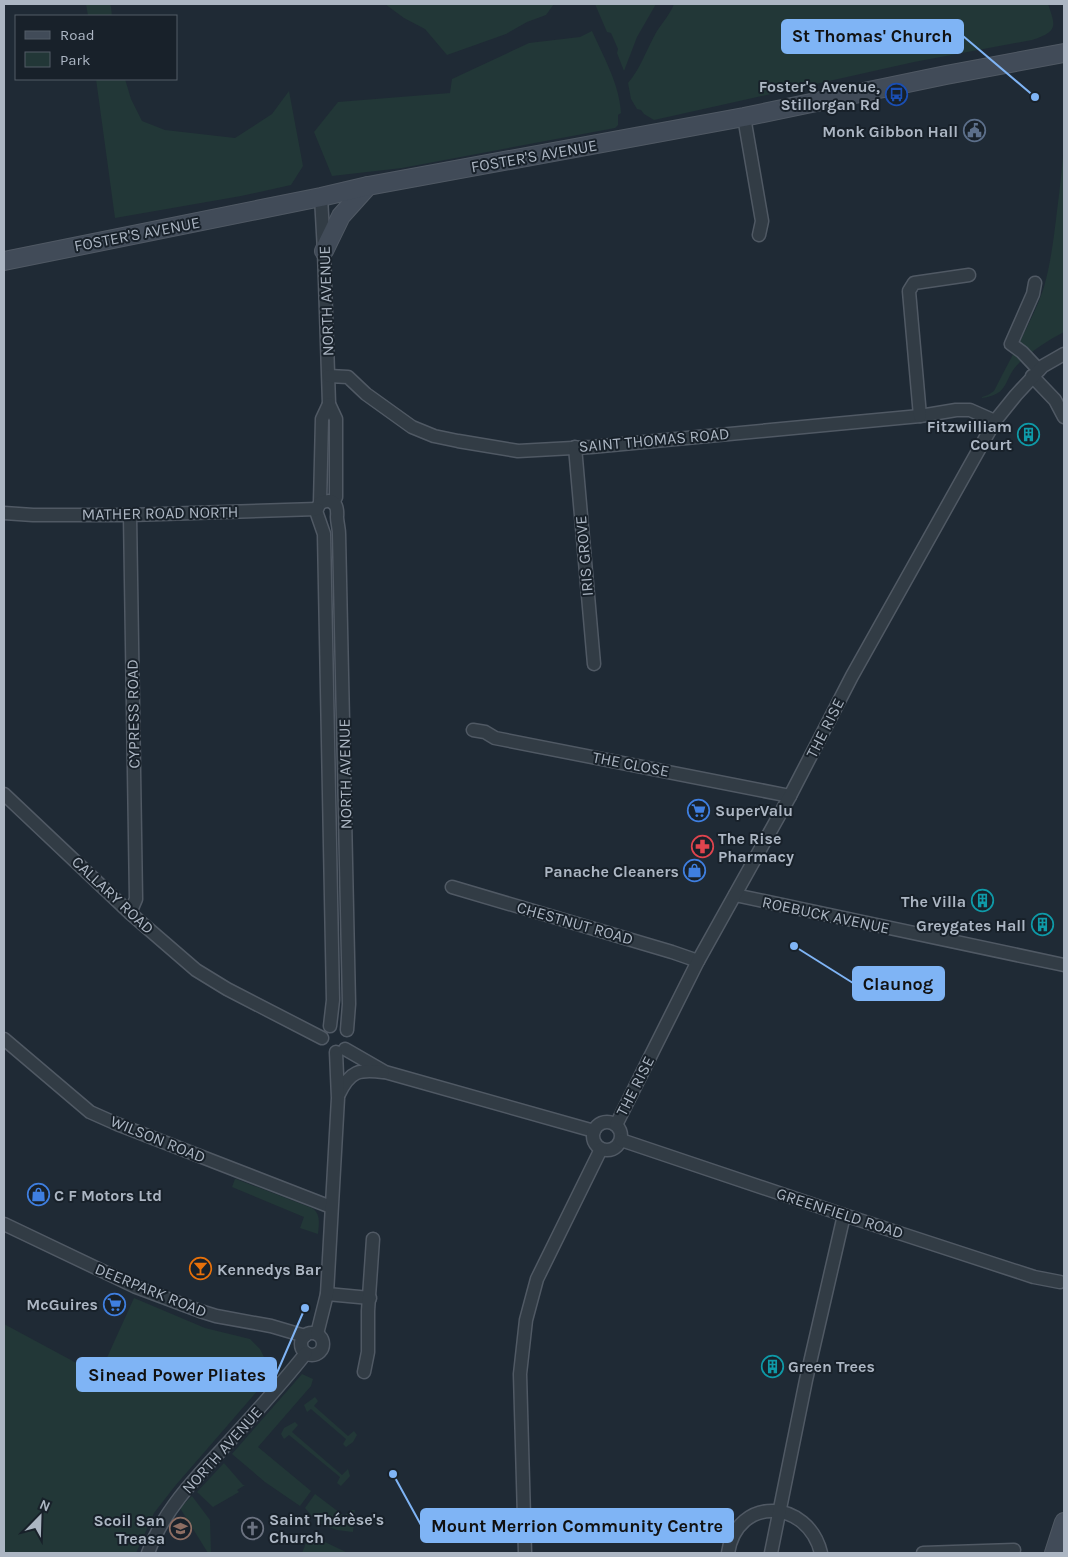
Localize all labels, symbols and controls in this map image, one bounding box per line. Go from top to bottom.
legend [15,15,178,80]
callout: St Thomas' Church [782,20,963,53]
text: St Thomas' Church [792,25,952,47]
text: Road [60,26,95,44]
text: Park [60,51,90,69]
place label: Foster's Avenue, Stillorgan Rd [759,77,880,114]
bus stop icon: Foster's Avenue, Stillorgan Rd [884,83,908,107]
public building icon: Monk Gibbon Hall [962,119,986,143]
place label: Monk Gibbon Hall [822,122,958,141]
street label: FOSTER'S AVENUE [469,136,599,176]
street label: FOSTER'S AVENUE [72,212,202,256]
street label: NORTH AVENUE [315,245,337,357]
place label: Fitzwilliam Court [927,417,1012,454]
building icon: Fitzwilliam Court [1016,423,1040,447]
street label: SAINT THOMAS ROAD [578,424,730,456]
street label: MATHER ROAD NORTH [81,502,239,524]
street label: IRIS GROVE [571,515,597,597]
street label: CYPRESS ROAD [123,659,143,769]
street label: THE RISE [802,695,848,761]
street label: NORTH AVENUE [335,718,355,830]
street label: THE CLOSE [591,747,671,781]
supermarket icon: SuperValu [687,798,711,822]
place label: SuperValu [715,801,793,820]
place label: The Rise Pharmacy [718,829,794,866]
pharmacy icon: The Rise Pharmacy [690,835,714,859]
street label: CALLARY ROAD [68,852,158,938]
shop icon: Panache Cleaners [683,859,707,883]
place label: Panache Cleaners [544,862,679,881]
building icon: The Villa [970,889,994,913]
street label: ROEBUCK AVENUE [760,892,892,938]
place label: The Villa [901,892,966,911]
street label: CHESTNUT ROAD [515,897,635,949]
building icon: Greygates Hall [1030,913,1054,937]
place label: Greygates Hall [916,916,1026,935]
callout: Claunog [853,967,944,1000]
text: Claunog [863,973,934,995]
street label: THE RISE [612,1053,658,1119]
street label: WILSON ROAD [108,1111,208,1167]
shop icon: C F Motors Ltd [26,1183,50,1207]
street label: GREENFIELD ROAD [774,1183,906,1243]
place label: C F Motors Ltd [54,1186,162,1205]
bar icon: Kennedys Bar [189,1257,213,1281]
street label: DEERPARK ROAD [92,1259,210,1321]
place label: Kennedys Bar [217,1260,321,1279]
supermarket icon: McGuires [102,1292,126,1316]
place label: McGuires [26,1295,98,1314]
building icon: Green Trees [760,1354,784,1378]
place label: Green Trees [788,1357,875,1376]
callout: Sinead Power Pliates [77,1358,276,1391]
text: Sinead Power Pliates [88,1364,266,1386]
street label: NORTH AVENUE [178,1403,266,1497]
north arrow [15,1492,65,1542]
text: N [37,1496,53,1515]
callout: Mount Merrion Community Centre [421,1509,733,1542]
place label: Saint Thérèse's Church [269,1510,384,1547]
place label: Scoil San Treasa [94,1511,165,1548]
text: Mount Merrion Community Centre [431,1515,723,1537]
church icon: Saint Thérèse's Church [241,1516,265,1540]
school or university icon: Scoil San Treasa [169,1517,193,1541]

